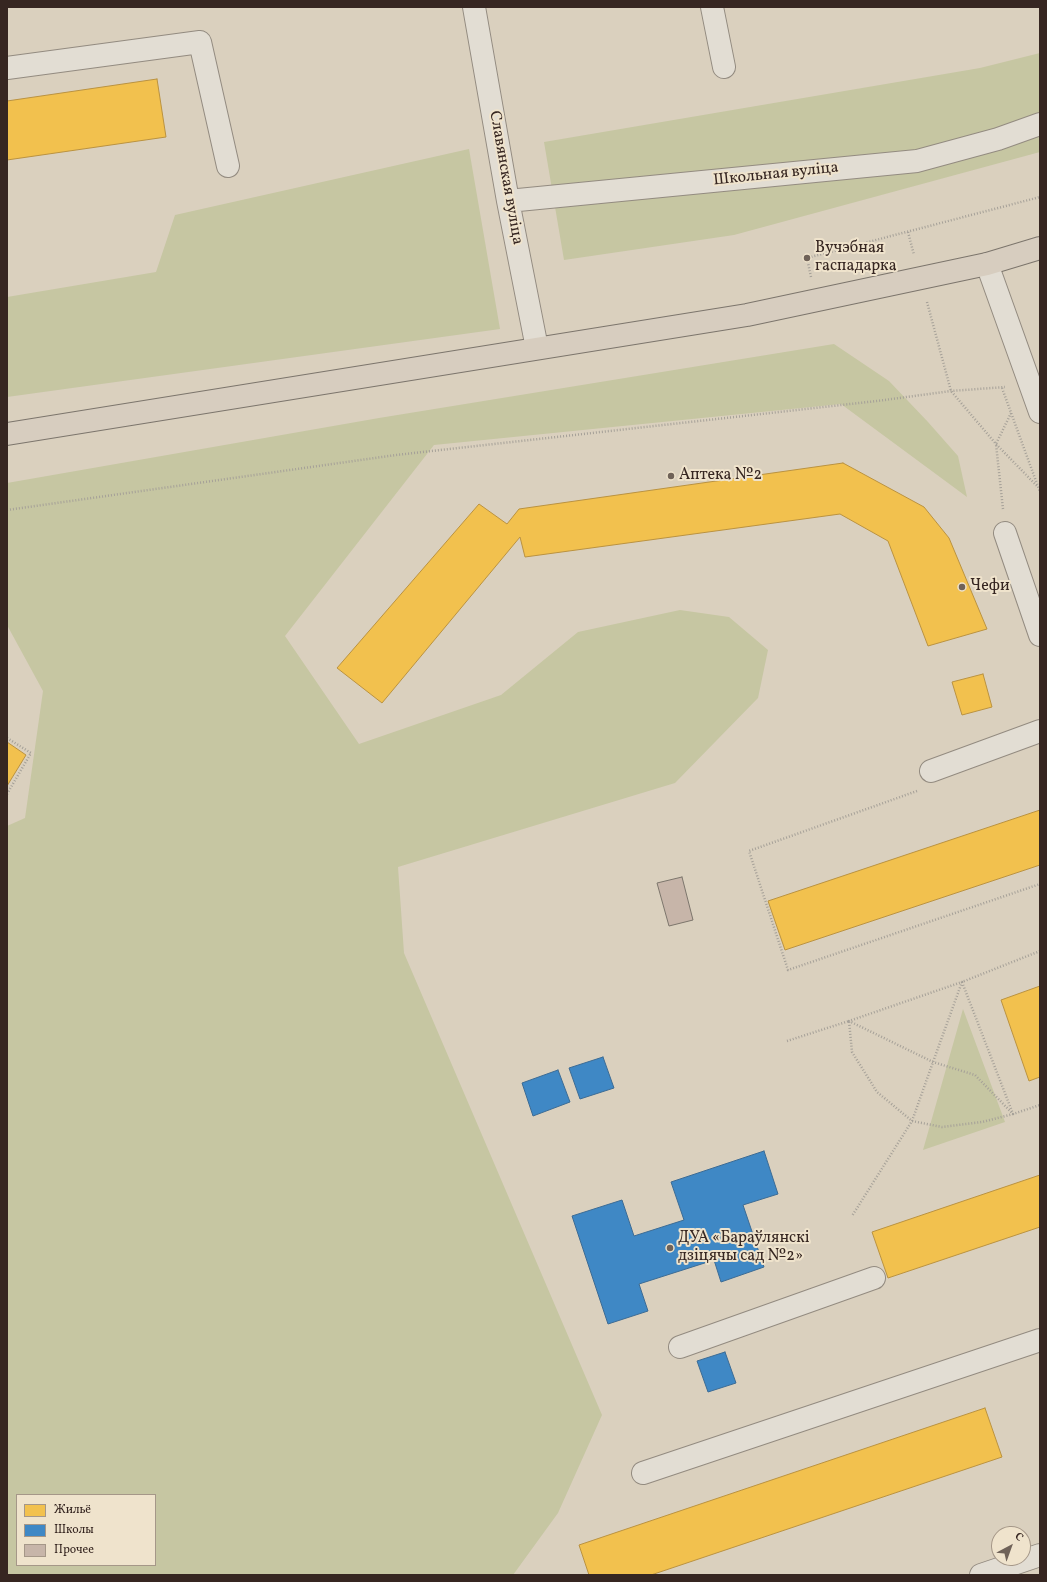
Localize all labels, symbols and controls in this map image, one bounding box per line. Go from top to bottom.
street label: Славянская вуліца [484,110,526,246]
street label: Школьная вуліца [712,159,840,191]
place label: Вучэбная гаспадарка [815,239,897,277]
marker: Вучэбная гаспадарка [802,253,812,263]
place label: Аптека №2 [679,466,762,486]
marker: Аптека №2 [666,471,676,481]
place label: Чефи [970,577,1010,597]
marker: Чефи [957,582,967,592]
place label: ДУА «Бараўлянскі дзіцячы сад №2» [678,1229,810,1267]
marker: ДУА «Бараўлянскі дзіцячы сад №2» [665,1243,675,1253]
legend [16,1494,156,1566]
text: Жильё [54,1502,91,1518]
text: Школы [54,1522,94,1538]
north arrow [991,1526,1031,1566]
text: С [1011,1529,1026,1545]
text: Прочее [54,1542,94,1558]

